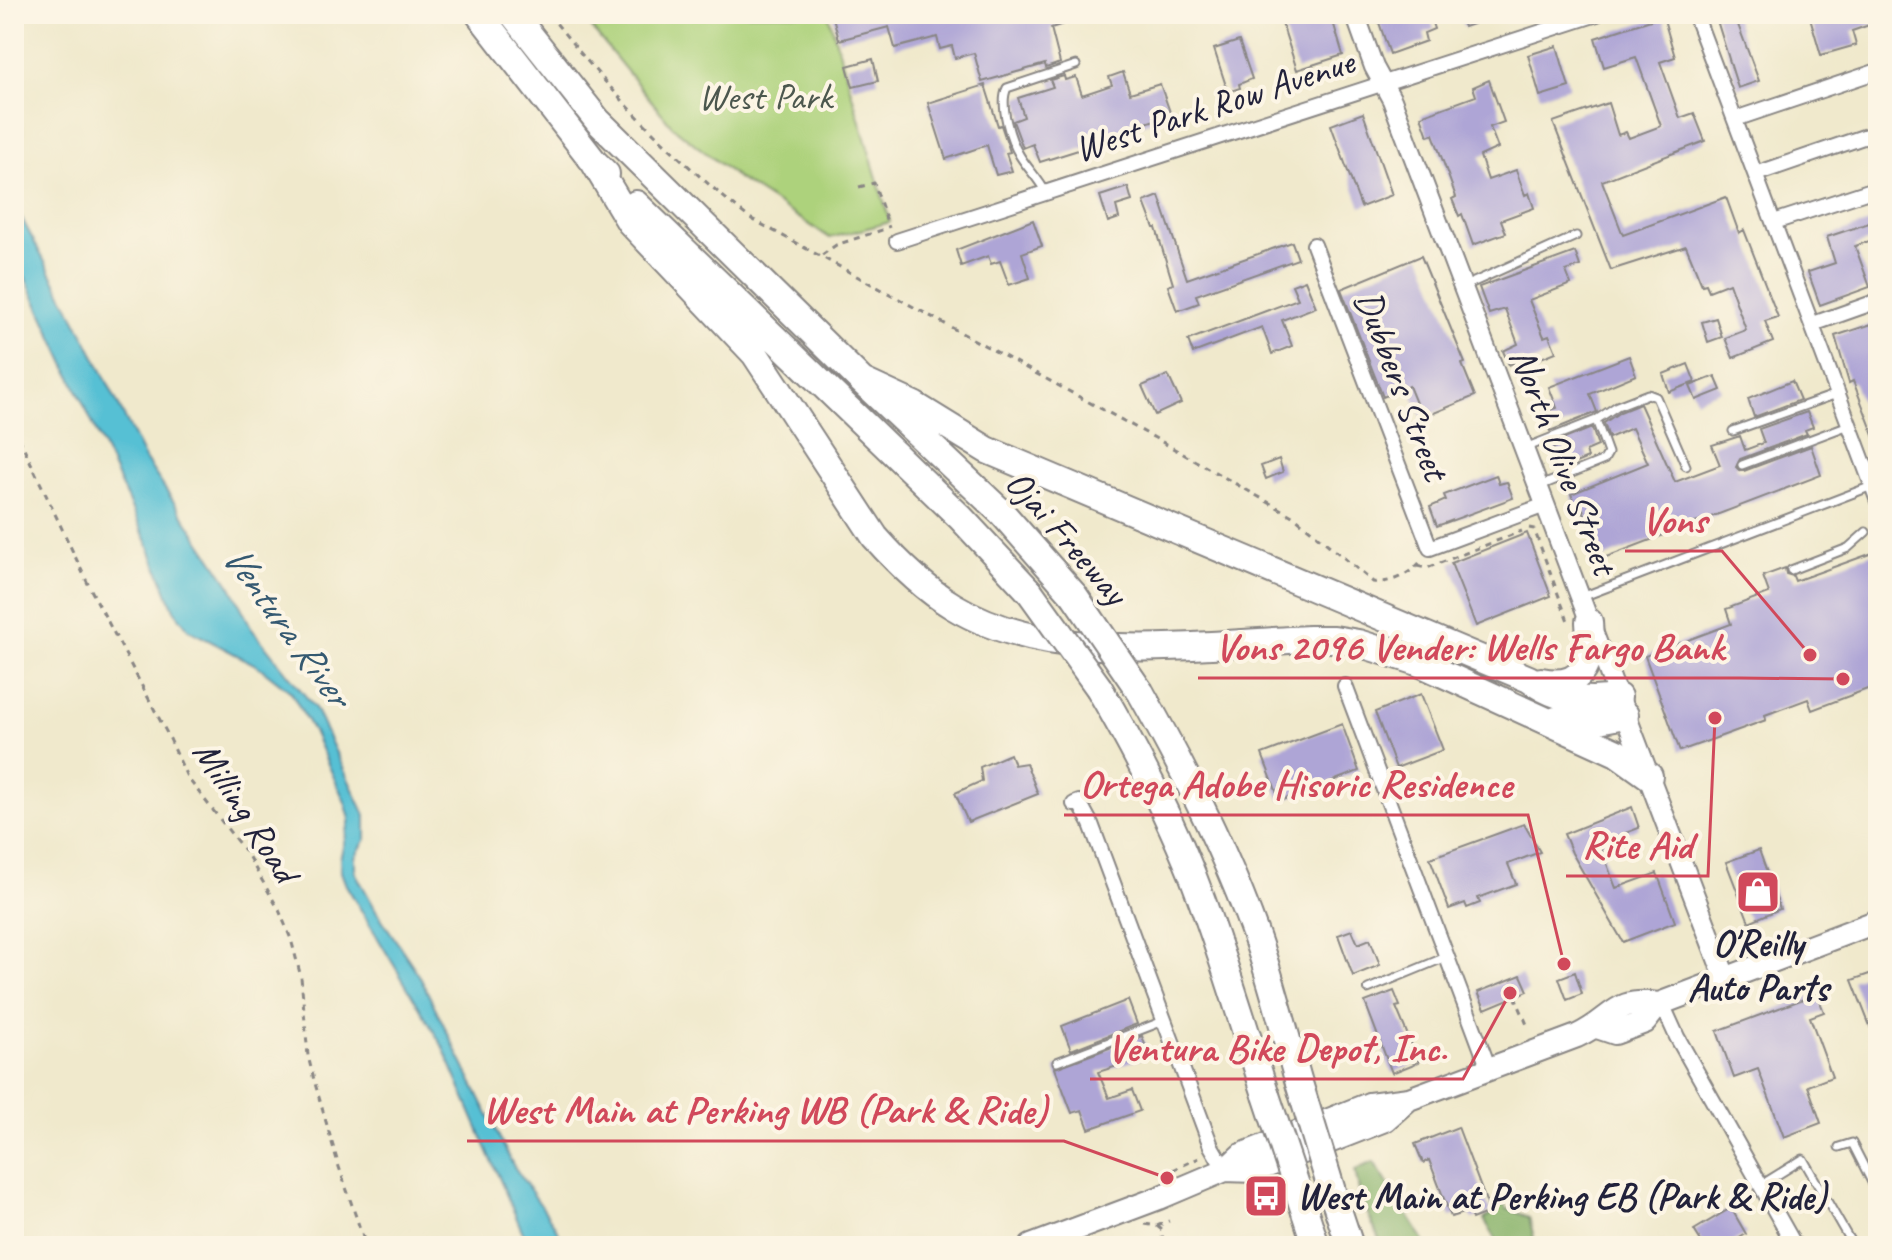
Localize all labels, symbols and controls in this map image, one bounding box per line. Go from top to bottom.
street label: West Park Row Avenue [1068,37,1362,172]
park label: West Park [698,73,835,120]
street label: Dubbers Street [1344,284,1461,489]
street label: North Olive Street [1499,341,1630,584]
street label: Ojai Freeway [996,460,1140,616]
callout: Vons [1625,487,1722,551]
text: Vons [1641,495,1711,545]
water label: Ventura River [212,534,366,720]
callout: Vons 2096 Vender: Wells Fargo Bank [1198,614,1740,678]
text: Vons 2096 Vender: Wells Fargo Bank [1215,622,1727,672]
street label: Milling Road [183,731,312,896]
callout: Ortega Adobe Hisoric Residence [1064,751,1528,815]
text: Ortega Adobe Hisoric Residence [1080,759,1515,809]
callout: Rite Aid [1566,812,1708,876]
text: Rite Aid [1582,820,1699,870]
shop icon: O'Reilly Auto Parts [1734,868,1782,916]
place label: O'Reilly Auto Parts [1688,920,1832,1011]
callout: Ventura Bike Depot, Inc. [1090,1015,1463,1079]
text: Ventura Bike Depot, Inc. [1107,1023,1448,1073]
callout: West Main at Perking WB (Park & Ride) [467,1077,1064,1141]
text: West Main at Perking WB (Park & Ride) [483,1085,1050,1135]
bus stop icon: West Main at Perking EB (Park & Ride) [1242,1172,1290,1220]
place label: West Main at Perking EB (Park & Ride) [1297,1173,1829,1220]

